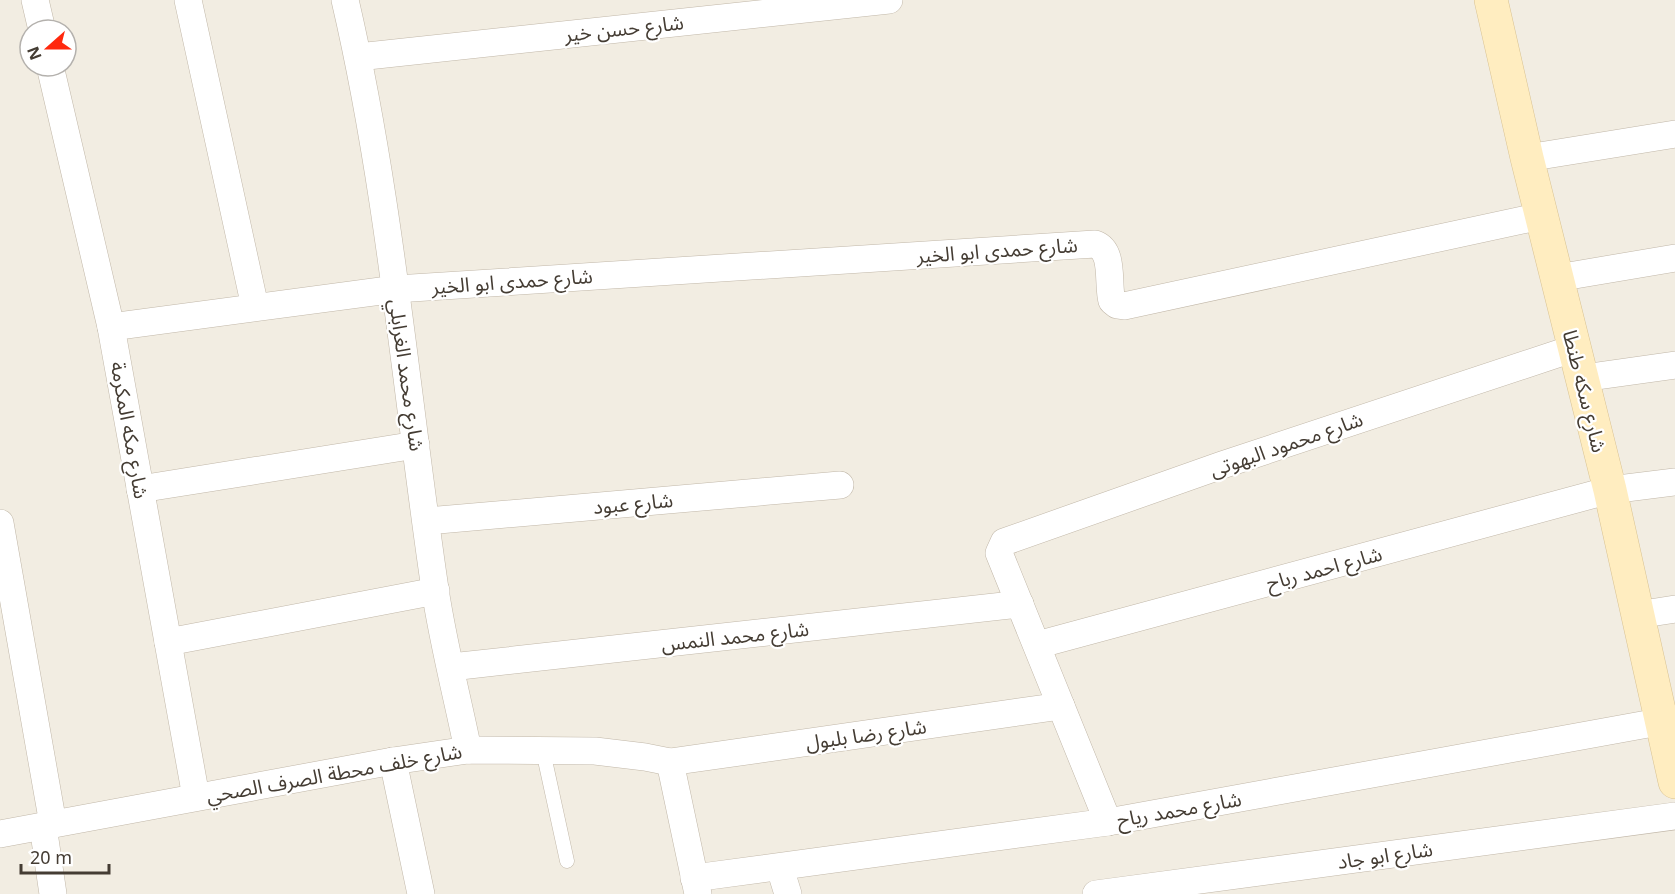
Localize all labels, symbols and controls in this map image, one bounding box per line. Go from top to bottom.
street label: شارع حسن خير [562,8,685,50]
north arrow [18,18,78,78]
text: N [21,43,47,63]
street label: شارع حمدى ابو الخير [915,231,1079,271]
street label: شارع حمدى ابو الخير [430,262,594,302]
street label: شارع محمد الغرابلي [380,297,431,453]
street label: شارع سكه طنطا [1555,327,1613,456]
street label: شارع مكه المكرمة [103,359,155,501]
street label: شارع محمود البهوتى [1206,405,1367,485]
street label: شارع عبود [592,486,674,522]
street label: شارع احمد رباح [1263,540,1385,598]
street label: شارع محمد النمس [660,615,811,659]
street label: شارع رضا بلبول [804,712,928,758]
street label: شارع خلف محطة الصرف الصحي [204,737,464,811]
street label: شارع محمد رياح [1115,785,1244,835]
street label: شارع ابو جاد [1336,835,1435,877]
scale bar [21,837,110,875]
text: 20 m [30,845,72,869]

